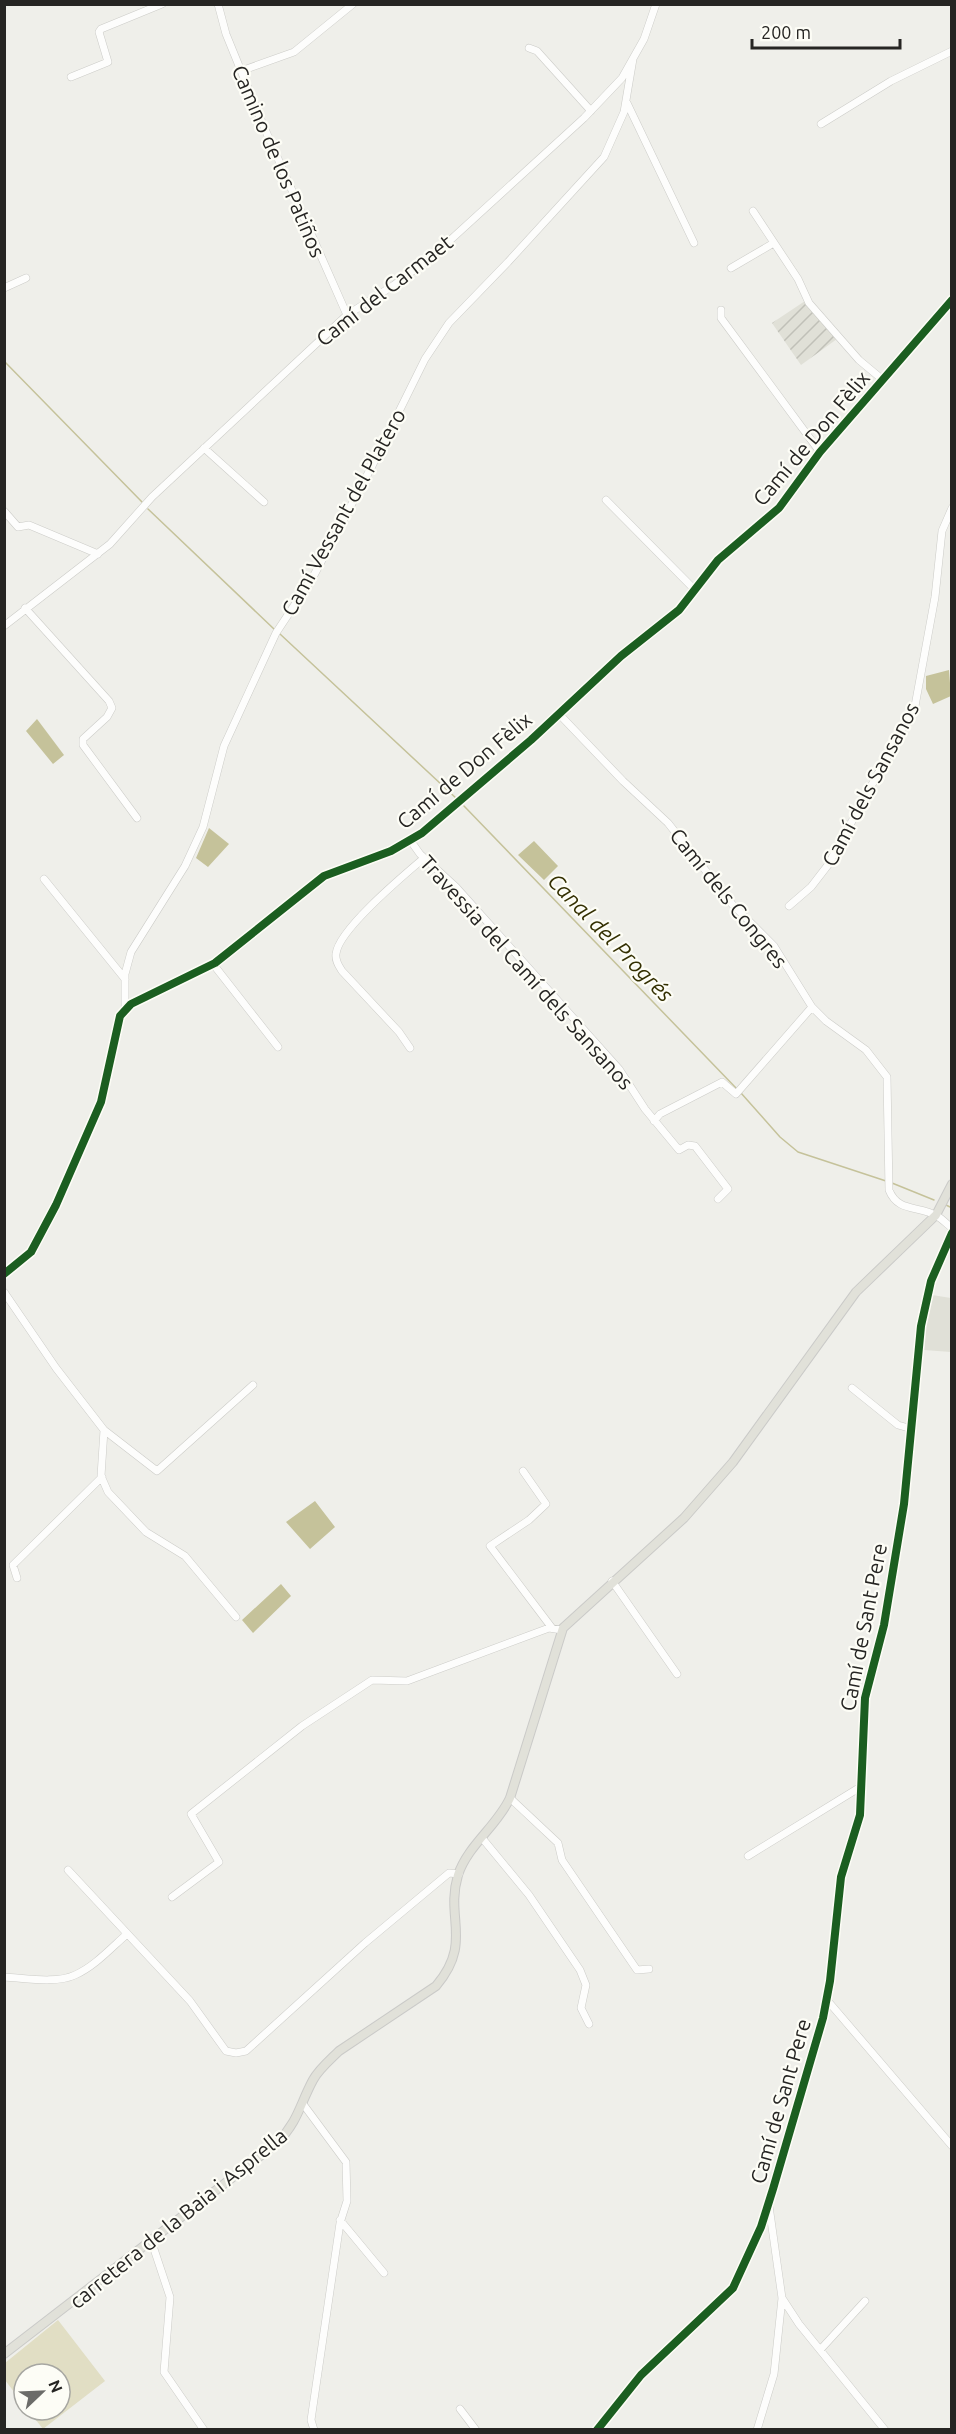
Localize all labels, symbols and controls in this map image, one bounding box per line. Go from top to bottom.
scale bar [752,12,900,50]
text: 200 m [761,22,811,42]
street label: Camino de los Patiños [228,61,330,261]
street label: Camí del Carmaet [311,229,457,351]
street label: Camí de Don Fèlix [748,366,874,510]
street label: Camí Vessant del Platero [276,404,410,620]
street label: Camí dels Sansanos [817,698,923,870]
street label: Camí de Don Fèlix [392,707,536,833]
street label: Camí dels Congres [665,823,793,973]
street label: Travessia del Camí dels Sansanos [415,850,639,1094]
water label: Canal del Progrés [543,868,679,1006]
street label: Camí de Sant Pere [835,1541,891,1713]
street label: Camí de Sant Pere [745,2016,815,2186]
street label: carretera de la Baia i Asprella [65,2123,291,2313]
north arrow [12,2362,72,2422]
text: N [45,2377,66,2395]

